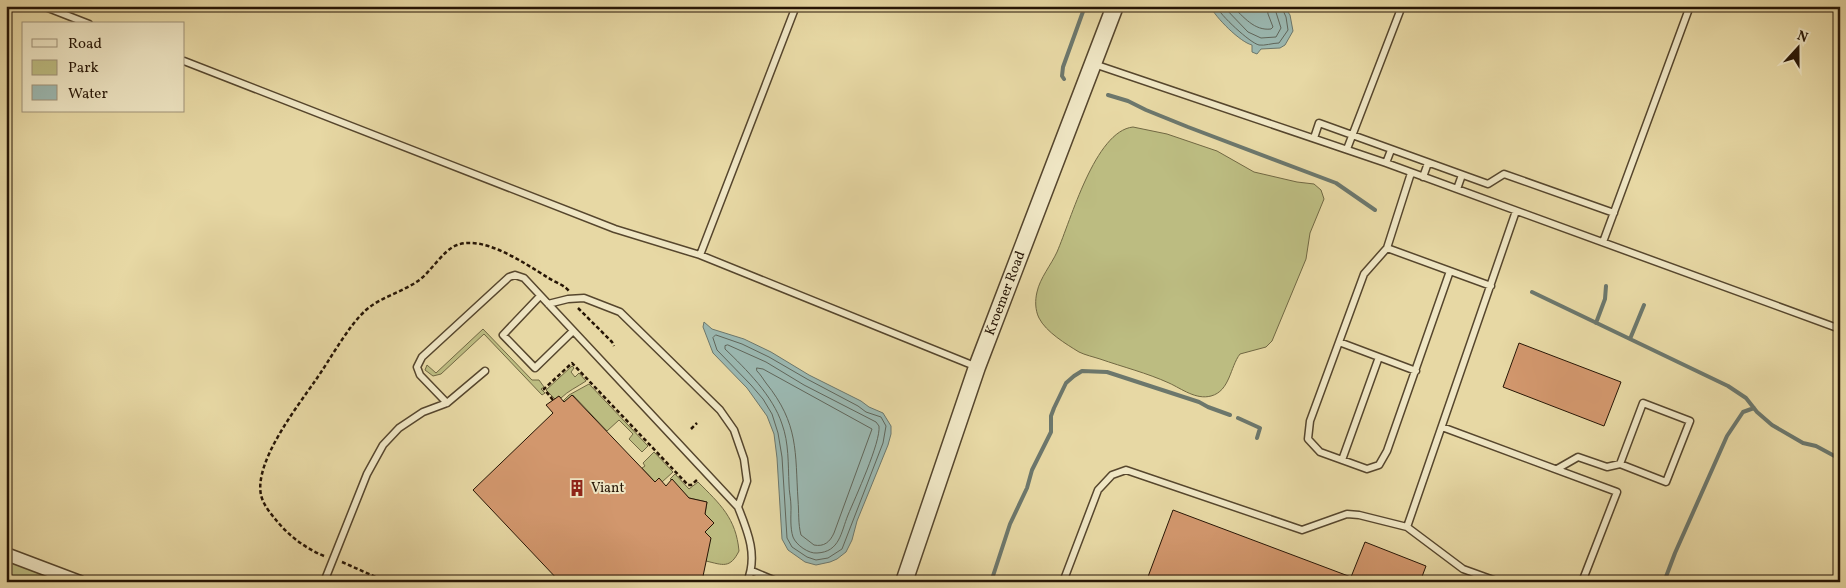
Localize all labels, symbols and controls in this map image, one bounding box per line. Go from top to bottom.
legend [22,22,185,112]
north arrow [1774,22,1824,72]
text: N [1794,27,1810,48]
text: Road [68,34,102,55]
text: Park [68,58,99,79]
text: Water [68,84,108,105]
street label: Kroemer Road [980,248,1030,338]
building icon: Viant [567,478,587,498]
place label: Viant [591,479,624,498]

